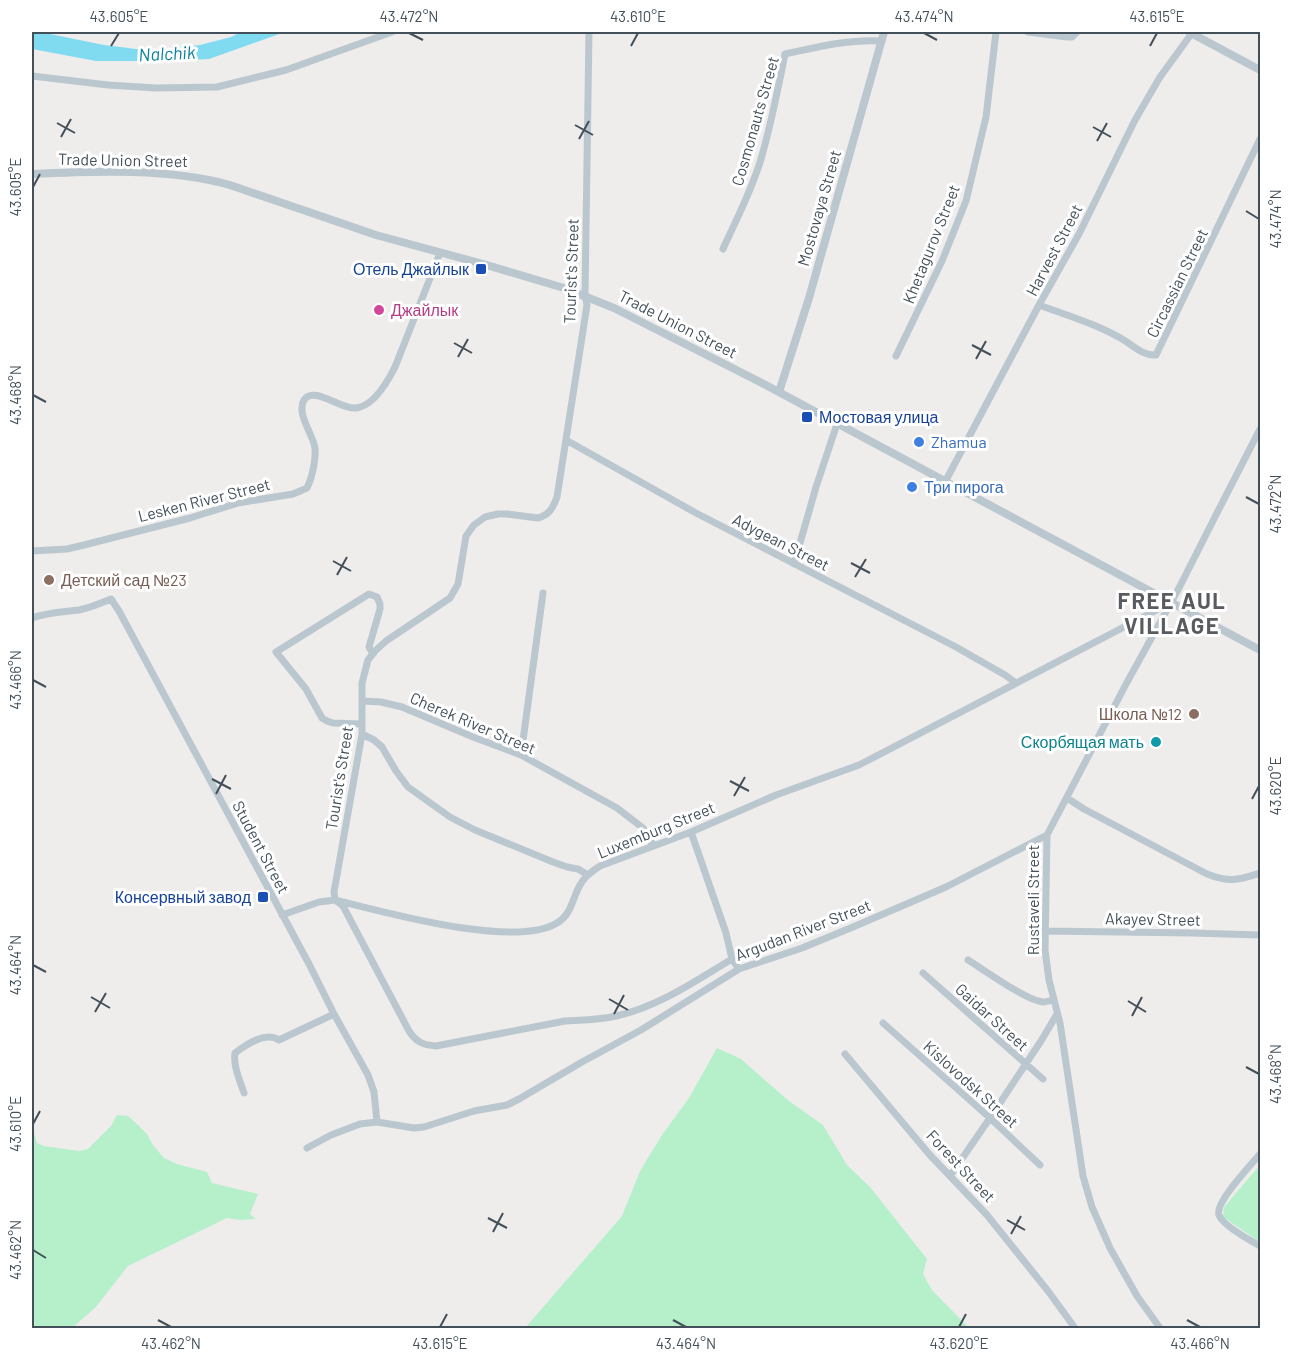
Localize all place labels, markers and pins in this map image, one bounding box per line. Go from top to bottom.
place label: Отель Джайлык [353,259,470,278]
marker: Отель Джайлык [474,262,488,276]
place label: Джайлык [391,300,459,319]
marker: Джайлык [372,303,386,317]
place label: Мостовая улица [819,407,939,426]
marker: Мостовая улица [800,410,814,424]
place label: Zhamua [931,432,987,451]
marker: Zhamua [912,435,926,449]
place label: Три пирога [924,477,1004,496]
marker: Три пирога [905,480,919,494]
place label: Детский сад №23 [61,570,187,589]
marker: Детский сад №23 [42,573,56,587]
place label: Школа №12 [1099,704,1182,723]
marker: Школа №12 [1187,707,1201,721]
place label: Скорбящая мать [1021,732,1144,751]
marker: Скорбящая мать [1149,735,1163,749]
place label: Консервный завод [115,887,252,906]
marker: Консервный завод [256,890,270,904]

